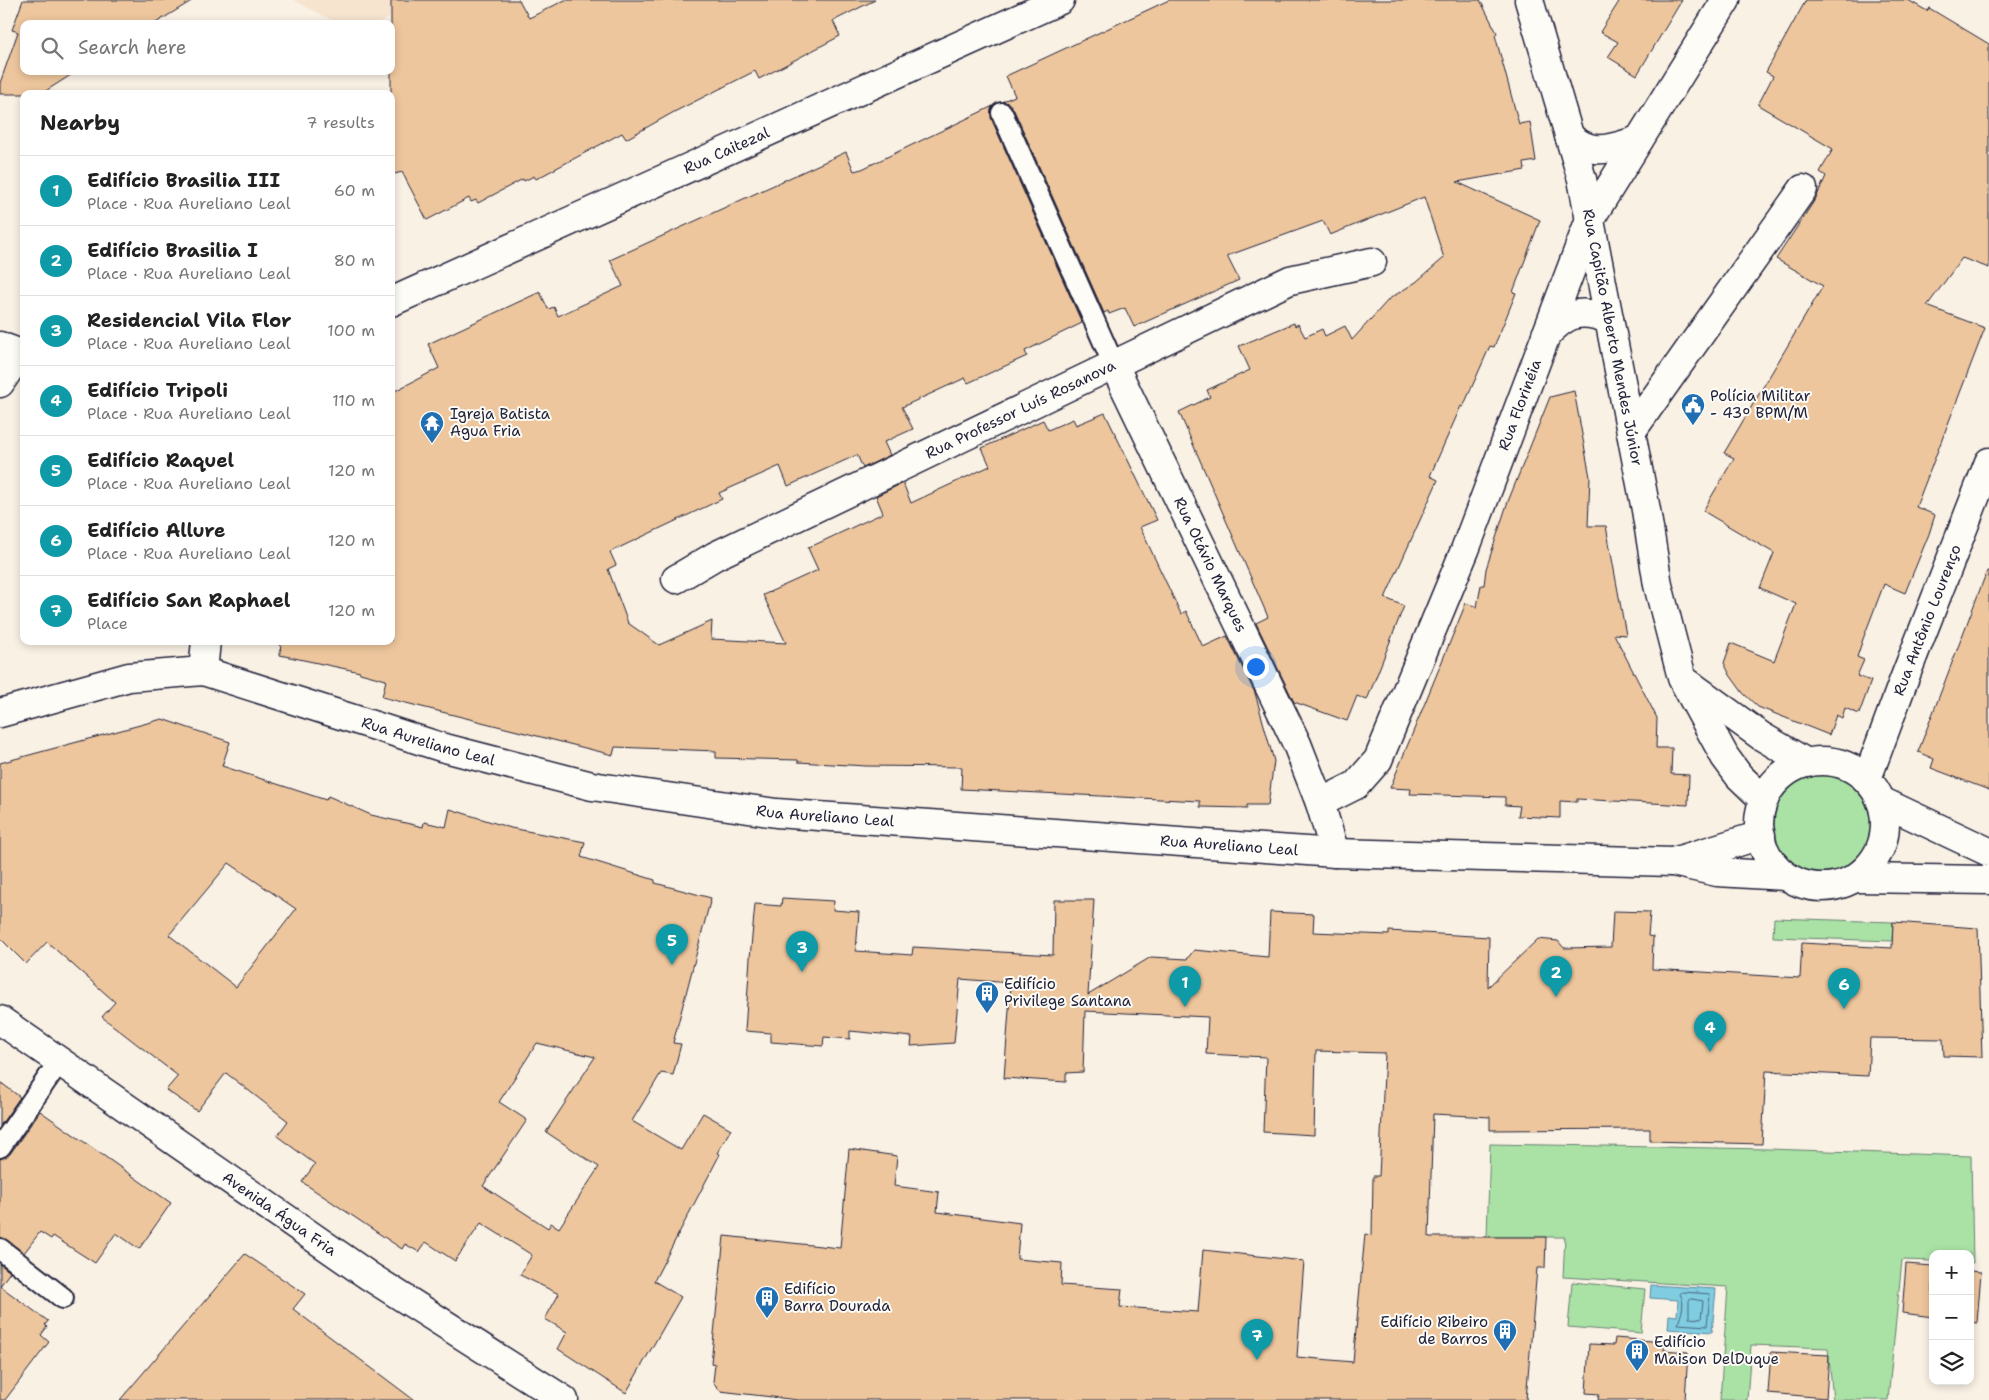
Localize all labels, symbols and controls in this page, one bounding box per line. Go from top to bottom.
search box [20,20,395,75]
icon: search [38,34,66,62]
text: Search here [78,35,187,60]
text: Nearby [40,109,120,137]
text: 7 results [306,112,375,133]
street label: Rua Caitezal [680,122,773,179]
text: Edifício Brasilia III [87,168,280,193]
text: 1 [52,180,60,201]
text: 60 m [334,180,375,201]
text: Place · Rua Aureliano Leal [87,193,291,214]
street label: Rua Capitão Alberto Mendes Júnior [1578,207,1647,468]
text: Edifício Brasilia I [87,238,258,263]
text: 2 [50,250,62,271]
text: 80 m [334,250,375,271]
text: Place · Rua Aureliano Leal [87,263,291,284]
text: Residencial Vila Flor [87,308,292,333]
text: 3 [50,320,62,341]
text: 100 m [327,320,375,341]
text: Place · Rua Aureliano Leal [87,333,291,354]
street label: Rua Professor Luís Rosanova [922,355,1119,464]
street label: Rua Florinéia [1494,356,1546,453]
text: Edifício Tripoli [87,378,228,403]
place label: Polícia Militar - 43º BPM/M [1710,386,1811,423]
text: 4 [50,390,62,411]
text: 110 m [332,390,375,411]
public building icon: Polícia Militar - 43º BPM/M [1680,392,1706,426]
text: Place · Rua Aureliano Leal [87,403,291,424]
place label: Igreja Batista Agua Fria [450,404,551,441]
temple icon: Igreja Batista Agua Fria [419,410,445,444]
text: Edifício Raquel [87,448,234,473]
text: 5 [51,460,61,481]
text: 120 m [328,460,375,481]
text: Place · Rua Aureliano Leal [87,473,291,494]
street label: Rua Otávio Marques [1169,494,1252,636]
text: Edifício Allure [87,518,225,543]
text: 6 [50,530,62,551]
text: 120 m [328,530,375,551]
street label: Rua Antônio Lourenço [1889,542,1966,698]
text: Place · Rua Aureliano Leal [87,543,291,564]
text: Edifício San Raphael [87,588,290,613]
text: 7 [50,600,62,621]
text: 120 m [328,600,375,621]
text: Place [87,613,128,634]
your location [1243,654,1269,680]
street label: Rua Aureliano Leal [359,712,497,771]
street label: Rua Aureliano Leal [755,800,895,831]
street label: Rua Aureliano Leal [1159,831,1299,860]
pin: 5 [656,924,688,965]
pin: 3 [786,931,818,972]
pin: 2 [1540,956,1572,997]
pin: 1 [1169,966,1201,1007]
pin: 6 [1828,968,1860,1009]
place label: Edifício Privilege Santana [1004,974,1132,1011]
building icon: Edifício Privilege Santana [974,980,1000,1014]
pin: 4 [1694,1011,1726,1052]
street label: Avenida Água Fria [218,1167,341,1261]
map controls [1929,1250,1974,1385]
button: + [1929,1250,1974,1295]
place label: Edifício Barra Dourada [784,1279,891,1316]
building icon: Edifício Barra Dourada [754,1285,780,1319]
button: − [1929,1295,1974,1340]
place label: Edifício Ribeiro de Barros [1380,1312,1488,1349]
building icon: Edifício Ribeiro de Barros [1492,1318,1518,1352]
pin: 7 [1241,1319,1273,1360]
place label: Edifício Maison DelDuque [1654,1332,1779,1369]
building icon: Edifício Maison DelDuque [1624,1338,1650,1372]
button: layers [1929,1340,1974,1385]

